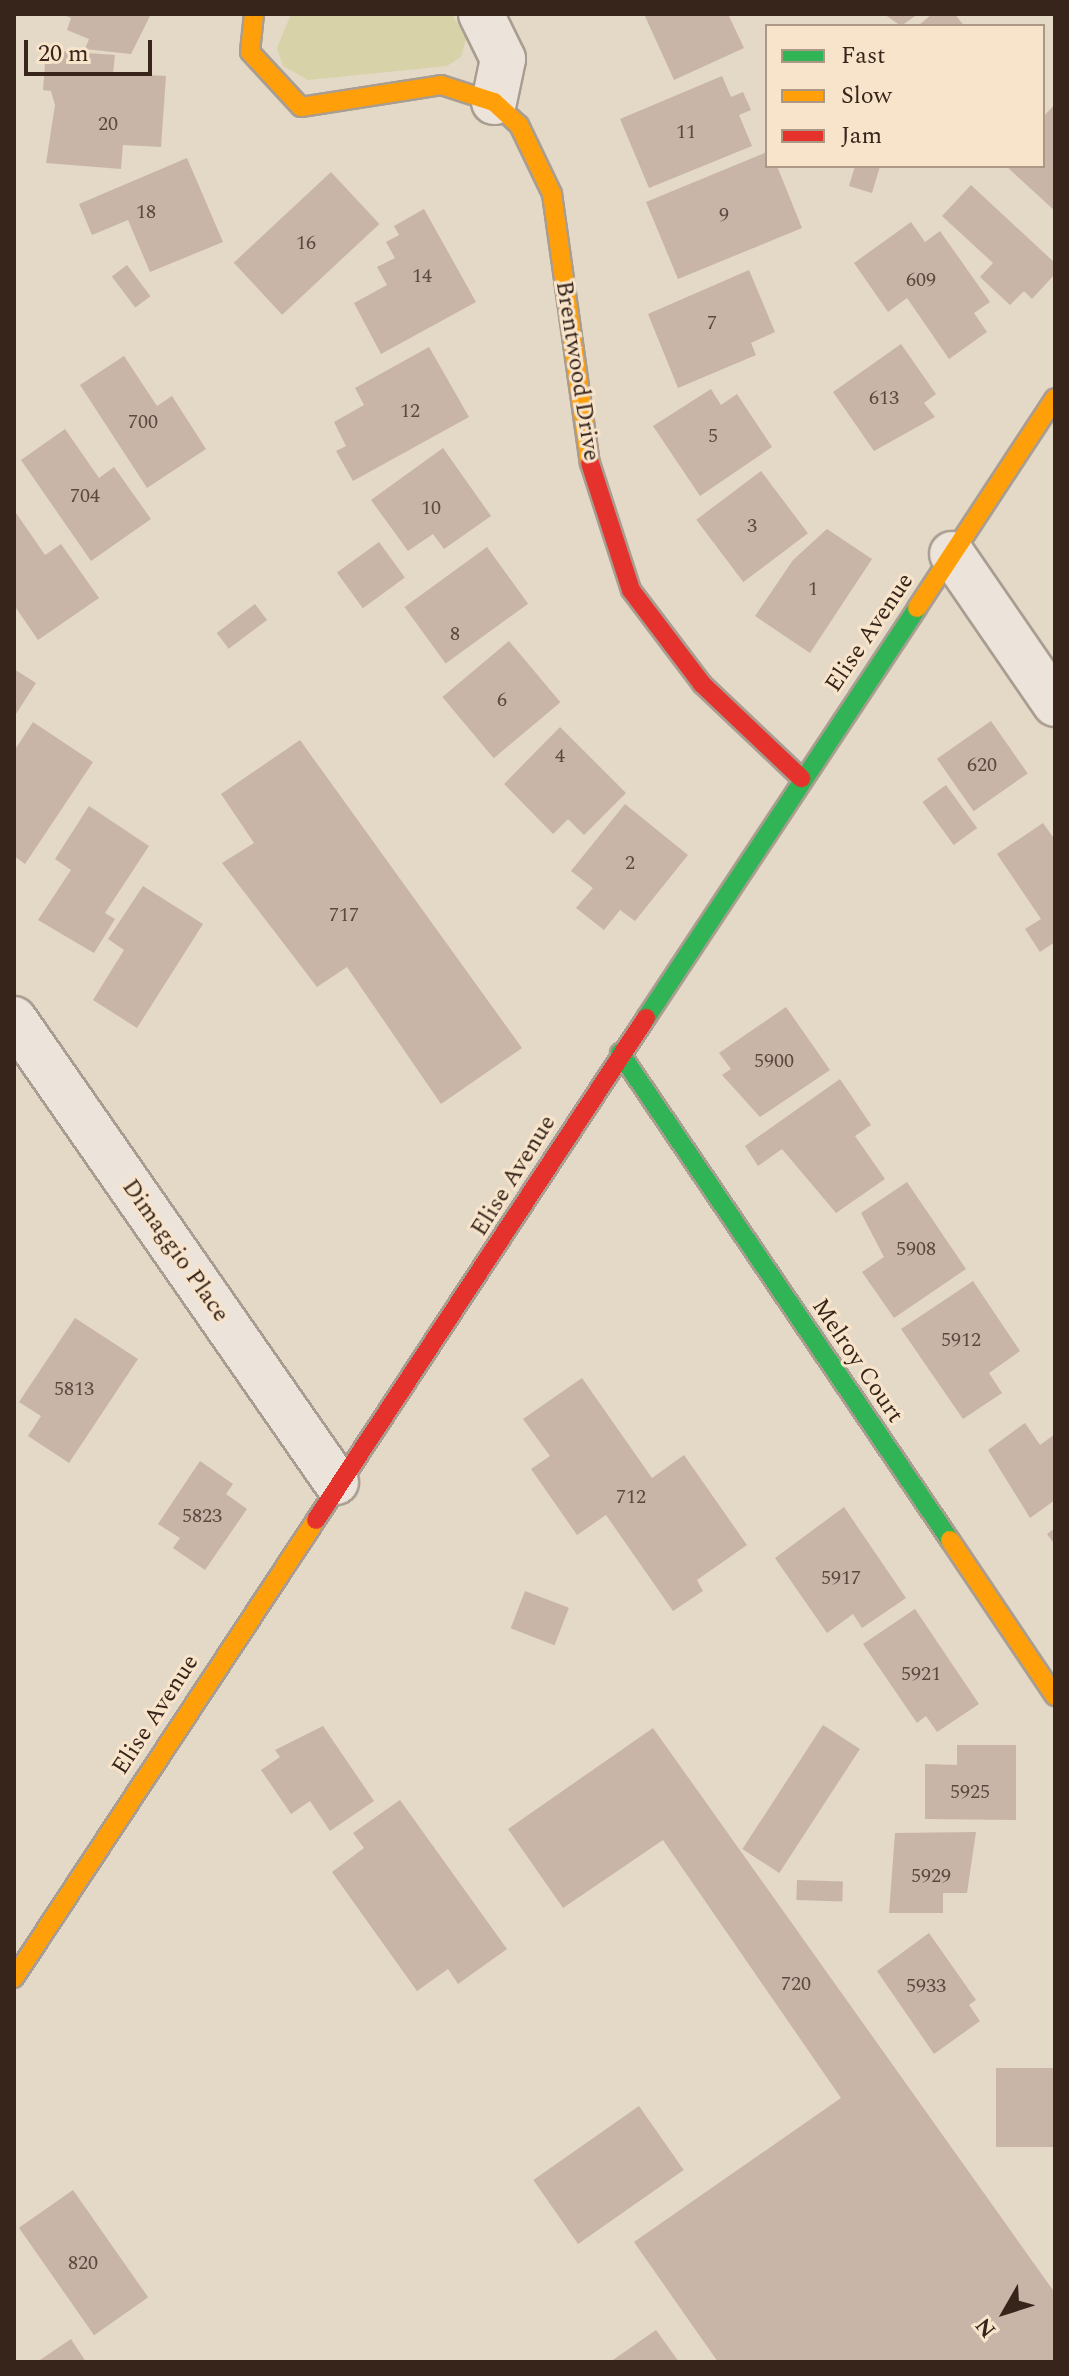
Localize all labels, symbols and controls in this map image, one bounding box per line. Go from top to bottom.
scale bar [28,24,156,74]
legend [765,24,1045,168]
text: 20 m [38,36,89,72]
text: Fast [841,38,886,74]
text: Slow [841,78,892,114]
house number: 20 [98,112,118,136]
text: Jam [841,118,882,154]
house number: 11 [676,120,696,144]
house number: 18 [136,200,156,224]
house number: 9 [719,203,729,227]
house number: 16 [296,231,316,255]
house number: 14 [412,264,432,288]
house number: 609 [906,268,936,292]
street label: Brentwood Drive [549,279,605,463]
house number: 7 [707,311,717,335]
house number: 613 [869,386,899,410]
house number: 12 [400,399,420,423]
house number: 700 [128,410,158,434]
house number: 5 [708,424,718,448]
house number: 704 [70,484,100,508]
house number: 10 [421,496,441,520]
house number: 3 [747,514,757,538]
street label: Elise Avenue [820,568,920,698]
house number: 1 [808,577,818,601]
house number: 8 [450,622,460,646]
house number: 6 [497,688,507,712]
house number: 4 [555,744,565,768]
house number: 620 [967,753,997,777]
house number: 2 [625,851,635,875]
house number: 717 [329,903,359,927]
house number: 5900 [754,1049,794,1073]
street label: Elise Avenue [465,1110,563,1242]
street label: Dimaggio Place [115,1174,235,1328]
house number: 5908 [896,1237,936,1261]
street label: Melroy Court [805,1293,909,1429]
house number: 5912 [941,1328,981,1352]
house number: 5813 [54,1377,94,1401]
house number: 712 [616,1485,646,1509]
house number: 5823 [182,1504,222,1528]
house number: 5917 [821,1566,861,1590]
street label: Elise Avenue [106,1650,206,1780]
house number: 5921 [901,1662,941,1686]
house number: 5925 [950,1780,990,1804]
house number: 5929 [911,1864,951,1888]
house number: 720 [781,1972,811,1996]
house number: 5933 [906,1974,946,1998]
house number: 820 [68,2251,98,2275]
north arrow [965,2272,1045,2352]
text: N [967,2310,1004,2345]

